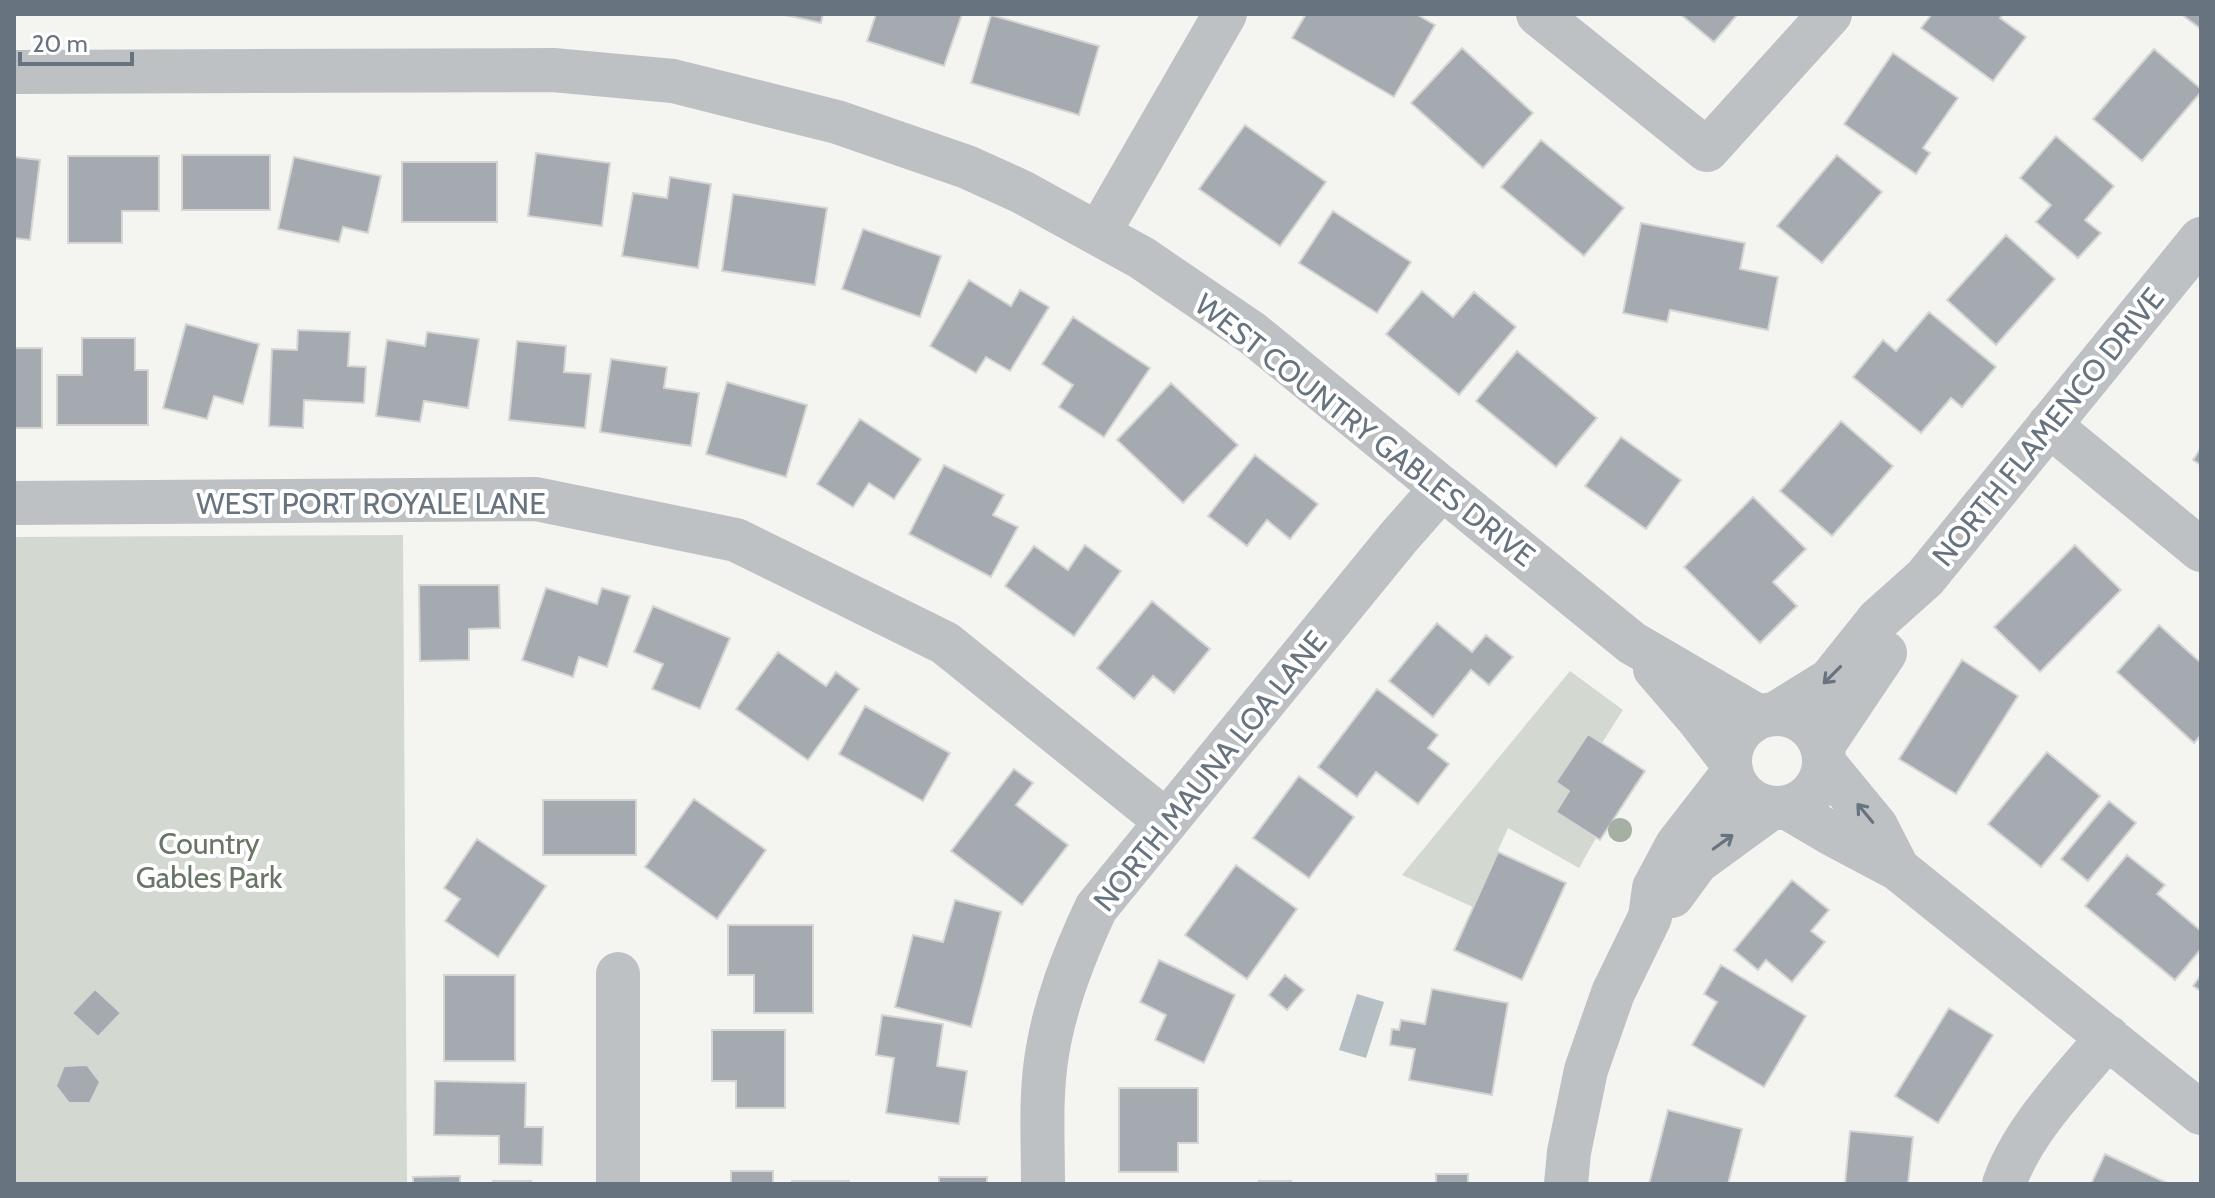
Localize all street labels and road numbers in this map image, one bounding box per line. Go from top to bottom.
street label: NORTH FLAMENCO DRIVE [1924,280,2172,574]
street label: WEST COUNTRY GABLES DRIVE [1187,286,1543,574]
street label: WEST PORT ROYALE LANE [196,485,546,522]
street label: NORTH MAUNA LOA LANE [1086,623,1334,919]

